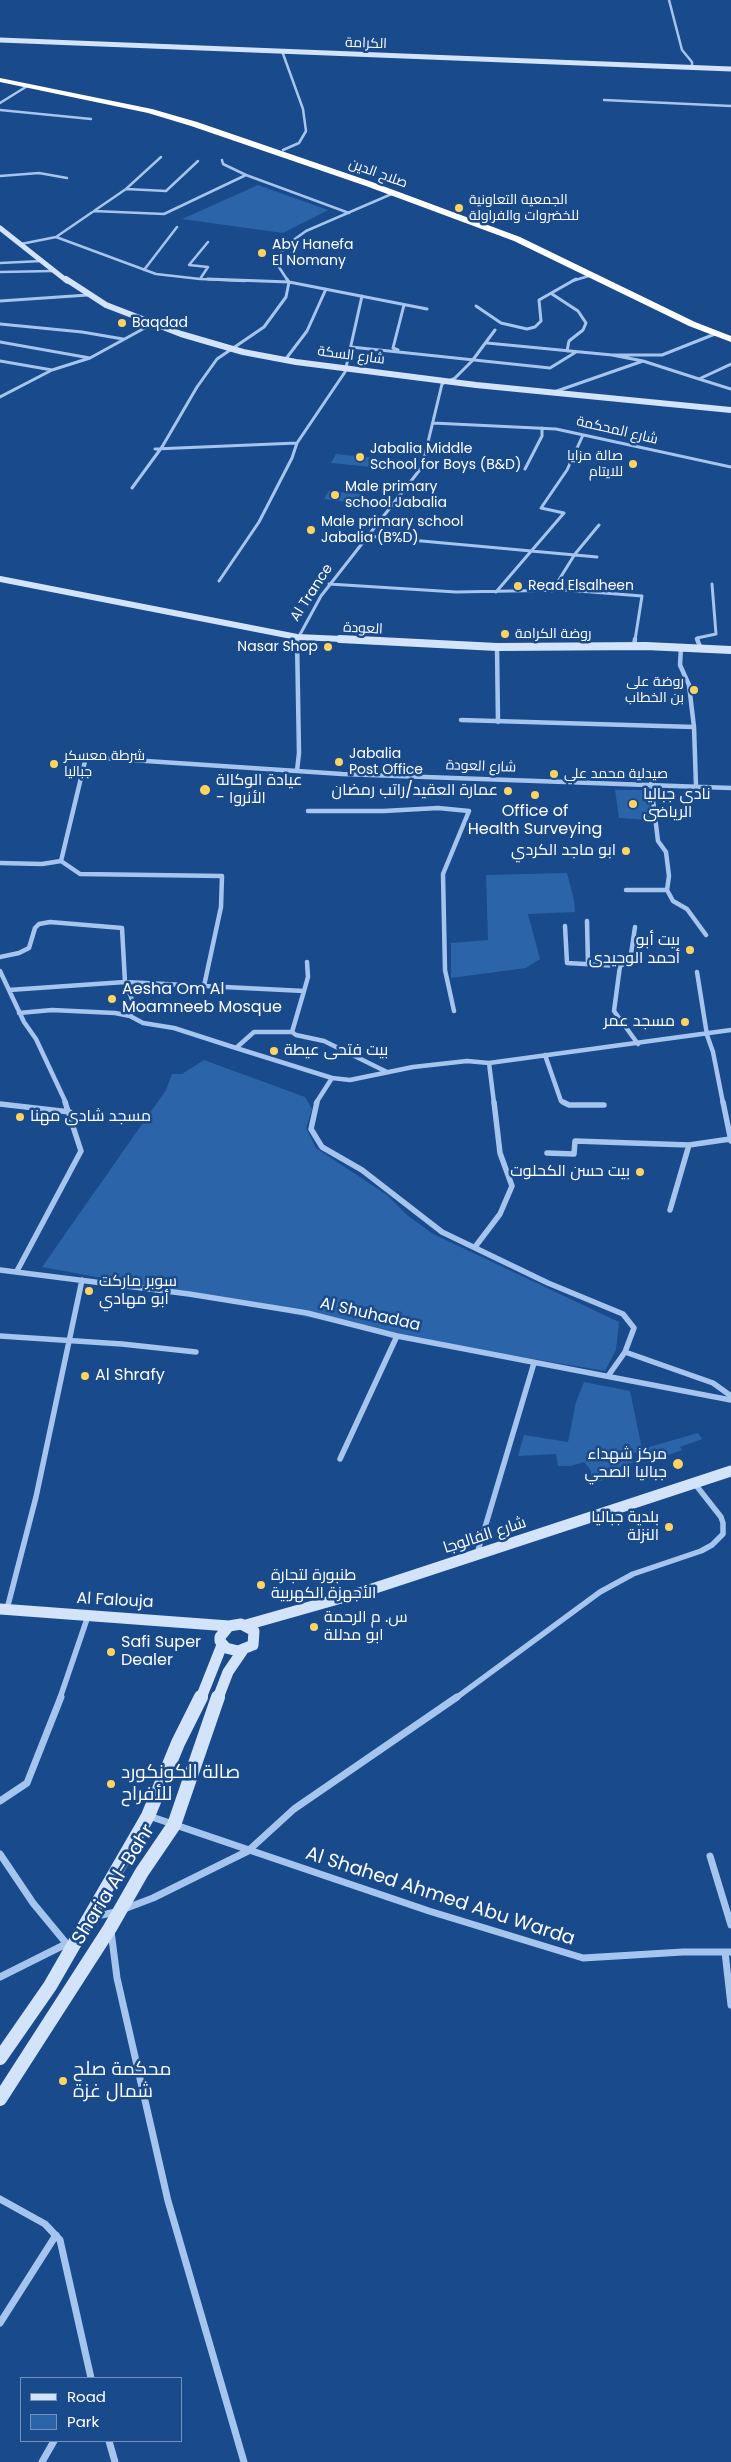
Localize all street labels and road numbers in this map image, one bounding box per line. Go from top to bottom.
street label: الكرامة [345,35,387,53]
street label: صلاح الدين [346,156,410,192]
street label: شارع السكة [316,344,386,368]
street label: شارع المحكمة [575,413,659,449]
street label: Al Trance [287,561,337,625]
street label: العودة [343,620,383,638]
street label: شارع العودة [446,757,516,777]
street label: Al Shuhadaa [318,1294,422,1336]
street label: شارع الفالوجا [441,1514,529,1558]
street label: Al Falouja [76,1589,154,1613]
street label: Sharia Al-Bahr [68,1821,160,1949]
street label: Al Shahed Ahmed Abu Warda [302,1843,578,1951]

